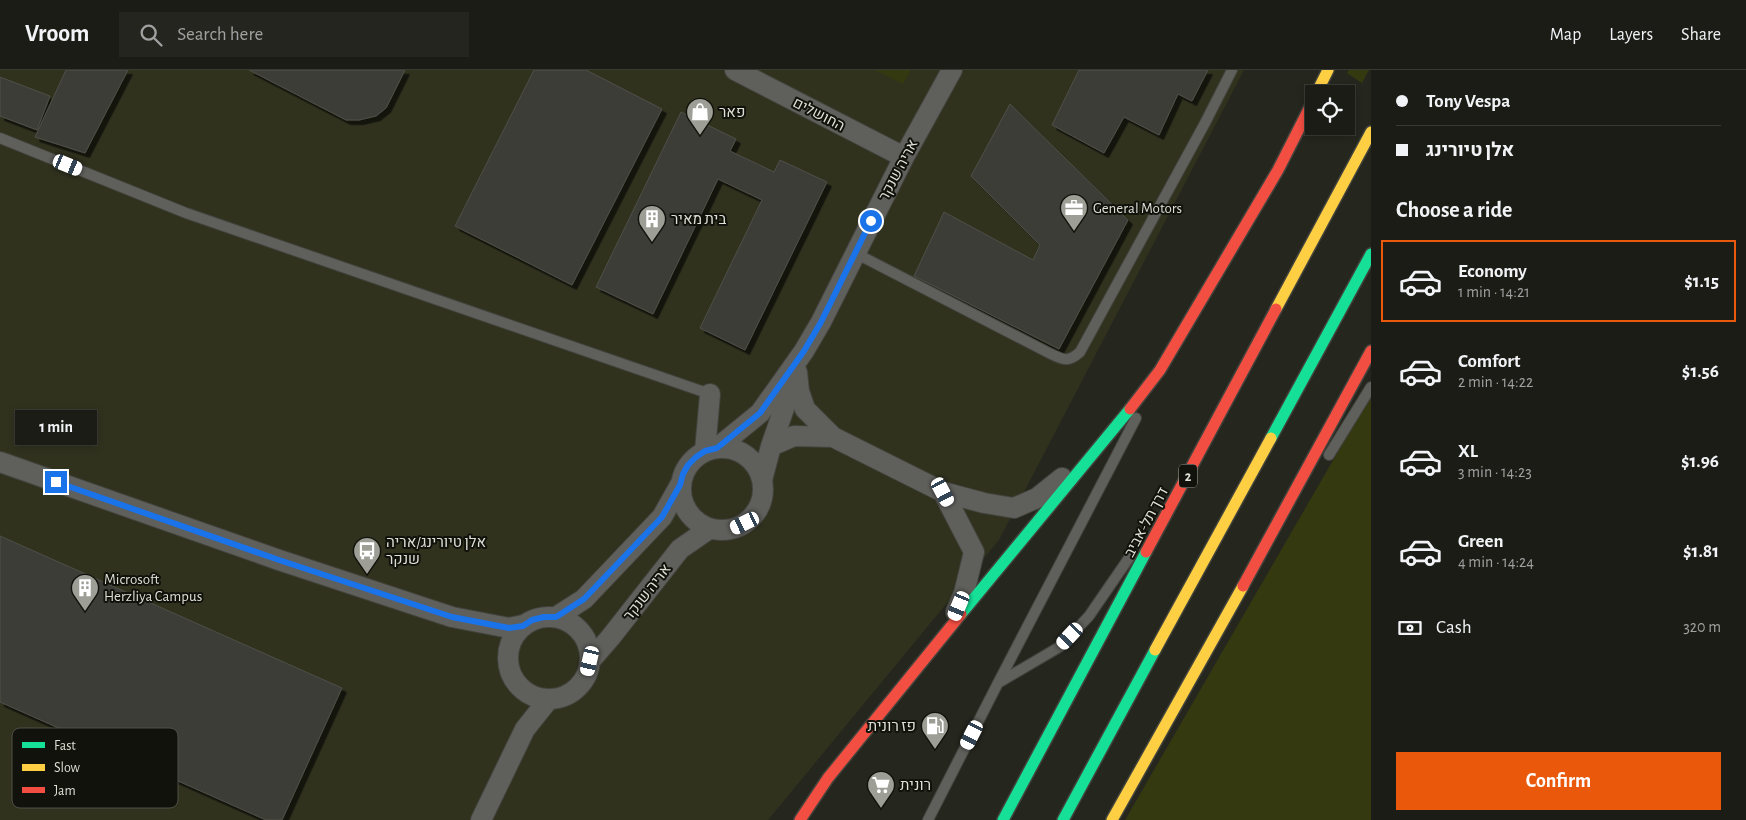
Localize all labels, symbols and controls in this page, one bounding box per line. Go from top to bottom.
search box [119,12,469,57]
icon: search [137,21,165,49]
text: Vroom [25,22,89,46]
text: Search here [177,25,263,44]
text: Map [1550,26,1581,44]
text: Layers [1609,26,1653,44]
text: Share [1681,26,1721,44]
map controls [1305,85,1355,135]
button: locate [1305,85,1355,135]
text: Tony Vespa [1426,92,1510,111]
street label: החושלים [790,95,847,134]
shop icon: פאר [685,97,715,136]
place label: פאר [719,105,745,120]
street label: אריה שנקר [876,137,921,203]
text: אלן טיורינג [1426,141,1514,160]
car [51,152,84,178]
office icon: General Motors [1059,193,1089,232]
text: Choose a ride [1396,199,1512,221]
place label: General Motors [1093,201,1182,216]
building icon: בית מאיר [637,204,667,243]
route start [860,210,882,232]
place label: בית מאיר [671,212,726,227]
icon: car [1398,259,1443,304]
text: Economy [1458,262,1527,281]
text: $1.15 [1684,272,1719,291]
text: 1 min · 14:21 [1458,284,1530,300]
icon: car [1398,349,1443,394]
text: Comfort [1458,352,1520,371]
text: $1.56 [1682,362,1719,381]
text: 2 min · 14:22 [1458,374,1533,390]
callout: 1 min [15,410,97,444]
text: 1 min [39,419,73,435]
icon: car [1398,439,1443,484]
text: XL [1458,442,1478,461]
text: $1.96 [1681,452,1719,471]
road number: 2 [1179,464,1197,488]
text: 3 min · 14:23 [1458,464,1532,480]
route end [45,471,67,493]
car [929,475,956,509]
street label: דרך תל-אביב [1122,485,1171,560]
car [728,510,761,536]
icon: car [1398,529,1443,574]
text: Green [1458,532,1504,551]
place label: אלן טיורינג/אריה שנקר [386,535,486,567]
bus stop icon: אלן טיורינג/אריה שנקר [352,536,382,575]
text: $1.81 [1683,542,1719,561]
text: 4 min · 14:24 [1458,554,1534,570]
street label: אריה שנקר [621,561,674,623]
place label: Microsoft Herzliya Campus [104,572,202,604]
building icon: Microsoft Herzliya Campus [70,573,100,612]
car [946,589,971,623]
icon: cash [1396,614,1424,642]
text: Cash [1436,618,1472,637]
text: 320 m [1683,619,1721,635]
car [1054,620,1085,652]
car [579,645,600,677]
fuel station icon: פז רונית [920,711,950,750]
car [958,718,985,752]
place label: פז רונית [868,719,916,734]
legend [12,728,178,808]
text: Fast [54,739,76,753]
button: Confirm [1396,752,1721,810]
text: Slow [54,761,81,775]
supermarket icon: רונית [866,770,896,809]
place label: רונית [900,778,931,793]
text: Jam [54,784,76,798]

